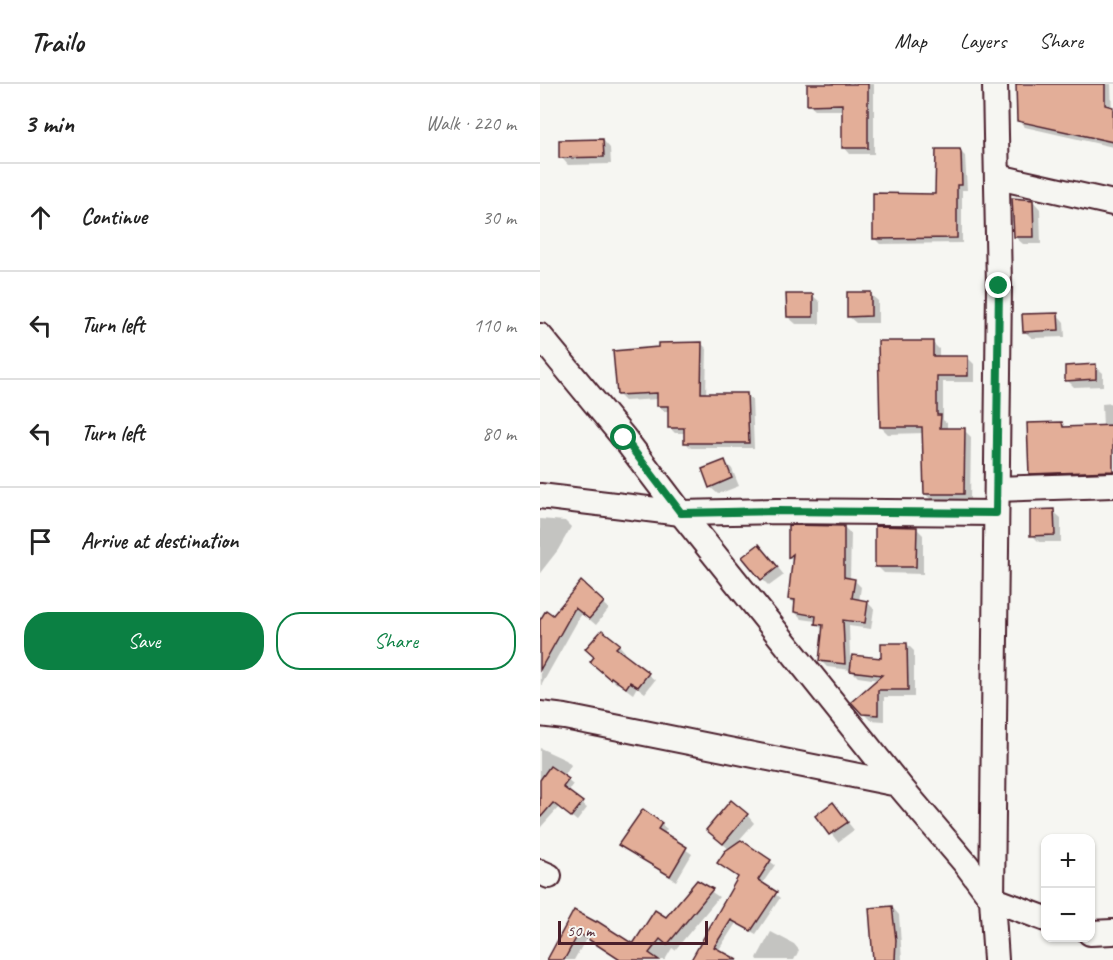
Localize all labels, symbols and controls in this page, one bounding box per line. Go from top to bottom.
text: Trailo [30,24,84,59]
text: Map [894,28,927,54]
text: Layers [960,28,1006,54]
text: Share [1039,28,1083,54]
text: 3 min [24,107,74,140]
text: Walk · 220 m [426,111,516,136]
icon: ahead [24,201,57,234]
text: Continue [81,203,147,231]
text: 30 m [482,205,516,230]
route end [985,272,1011,298]
icon: left [24,309,57,342]
text: Turn left [81,311,145,339]
text: 110 m [473,313,516,338]
icon: left [24,417,57,450]
text: Turn left [81,419,145,447]
text: 80 m [482,421,516,446]
route start [610,424,636,450]
icon: arrive [24,525,57,558]
text: Arrive at destination [81,527,238,555]
button: Save [24,612,264,670]
button: Share [276,612,516,670]
map controls [1041,834,1095,942]
button: + [1041,834,1095,888]
button: − [1041,888,1095,942]
scale bar [558,918,708,946]
text: 50 m [567,921,594,941]

